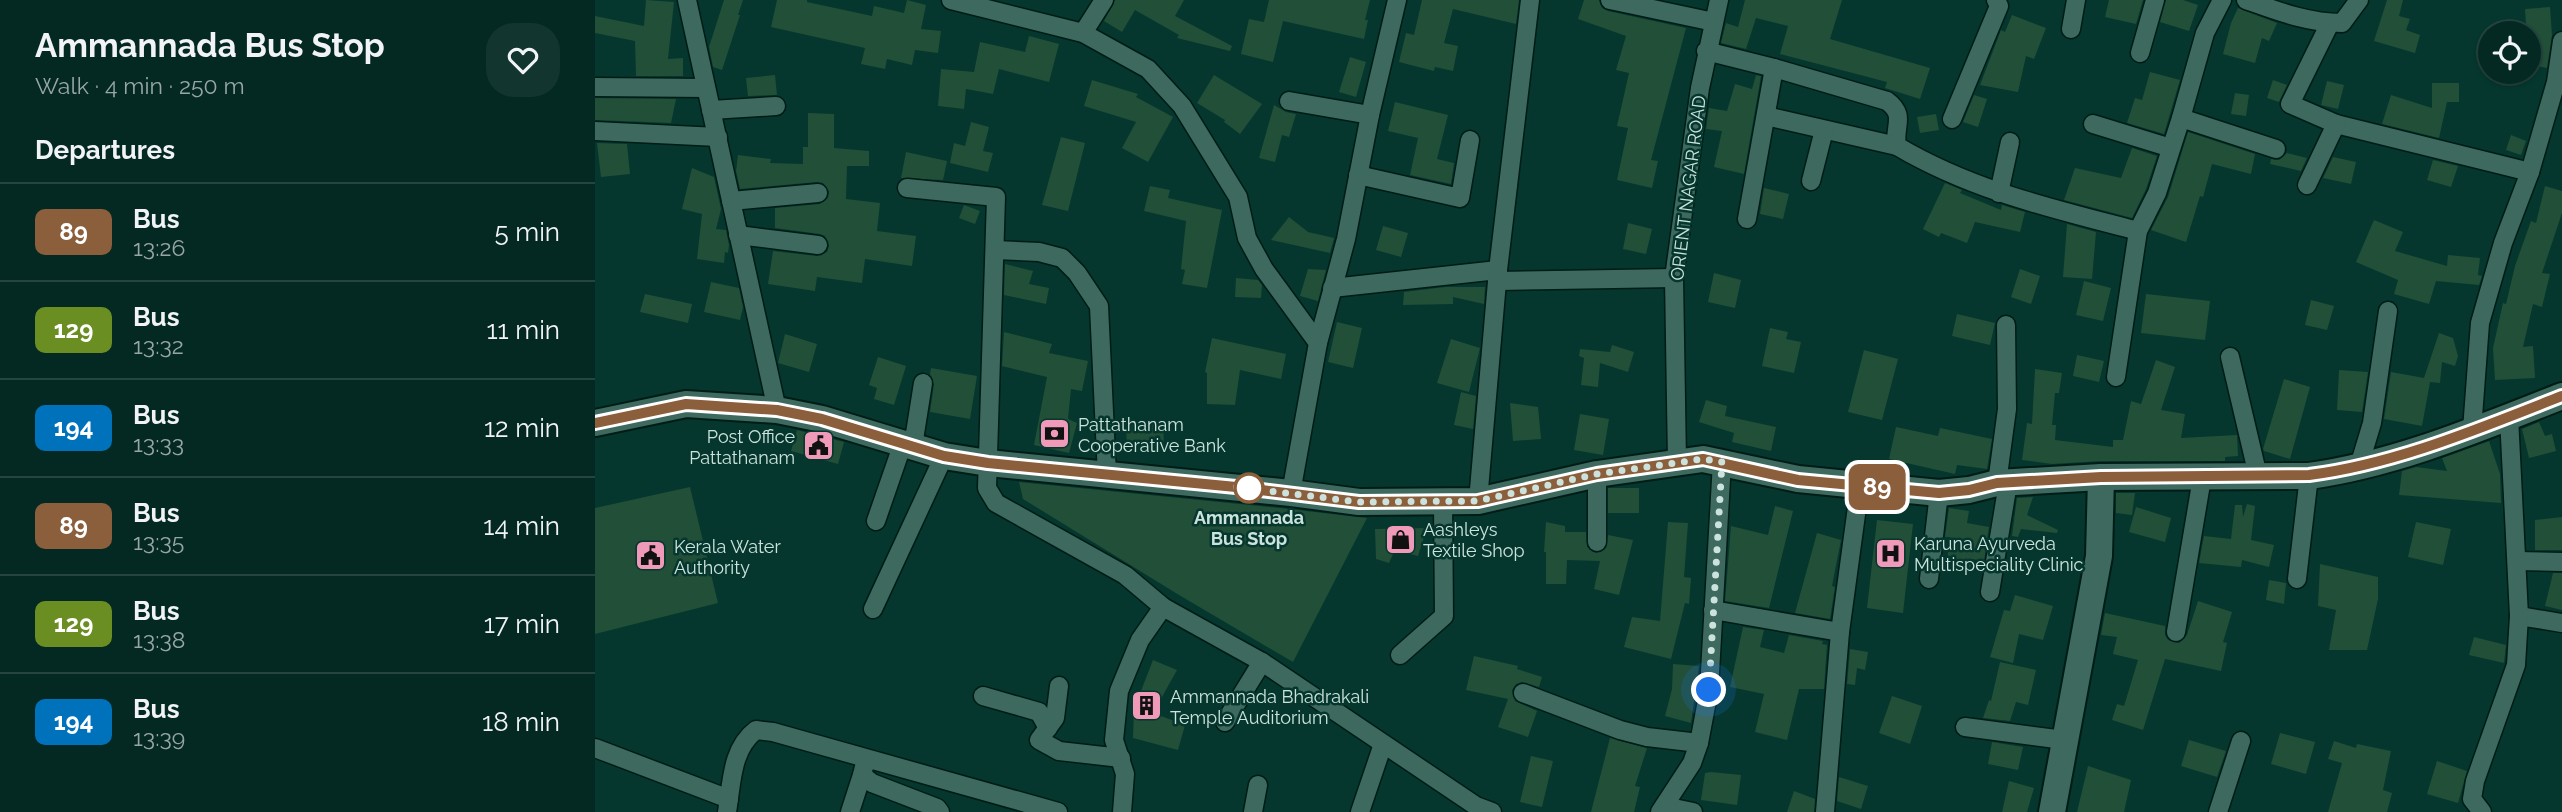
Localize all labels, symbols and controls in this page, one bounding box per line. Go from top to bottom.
map controls [2478,21,2541,84]
button: locate [2478,21,2541,84]
button: heart [486,23,560,97]
text: Ammannada Bus Stop [35,26,385,65]
text: Walk · 4 min · 250 m [35,72,245,99]
street label: ORIENT NAGAR ROAD [1666,94,1710,282]
text: Departures [35,135,175,165]
text: Bus [133,204,180,234]
text: 89 [59,217,88,246]
text: 5 min [494,217,560,247]
text: 13:26 [133,234,185,261]
text: Bus [133,302,180,332]
text: 129 [54,315,93,344]
text: 11 min [486,315,560,345]
text: 13:32 [133,332,184,359]
text: Bus [133,400,180,430]
text: 194 [54,413,93,442]
text: 12 min [484,413,560,443]
place label: Pattathanam Cooperative Bank [1078,414,1226,456]
bank icon: Pattathanam Cooperative Bank [1038,417,1072,451]
place label: Post Office Pattathanam [689,426,795,468]
public building icon: Post Office Pattathanam [801,429,835,463]
text: 13:33 [133,430,184,457]
line badge: 89 [1845,464,1909,510]
text: 89 [1863,472,1891,501]
marker: Ammannada Bus Stop [1234,473,1264,503]
text: Bus [133,498,180,528]
place label: Ammannada Bus Stop [1194,507,1304,549]
text: 89 [59,511,88,540]
text: 14 min [483,511,560,541]
place label: Aashleys Textile Shop [1423,519,1525,561]
shop icon: Aashleys Textile Shop [1383,522,1417,556]
text: 13:35 [133,528,184,555]
place label: Karuna Ayurveda Multispeciality Clinic [1914,533,2084,575]
place label: Kerala Water Authority [674,536,781,578]
hospital icon: Karuna Ayurveda Multispeciality Clinic [1874,536,1908,570]
public building icon: Kerala Water Authority [634,539,668,573]
text: Bus [133,596,180,626]
text: 129 [54,609,93,638]
text: 17 min [484,609,560,639]
text: 13:38 [133,626,185,653]
your location [1691,672,1726,707]
place label: Ammannada Bhadrakali Temple Auditorium [1170,686,1369,728]
building icon: Ammannada Bhadrakali Temple Auditorium [1130,689,1164,723]
text: Bus [133,694,180,724]
text: 194 [54,707,93,736]
text: 18 min [482,707,560,737]
text: 13:39 [133,724,185,751]

